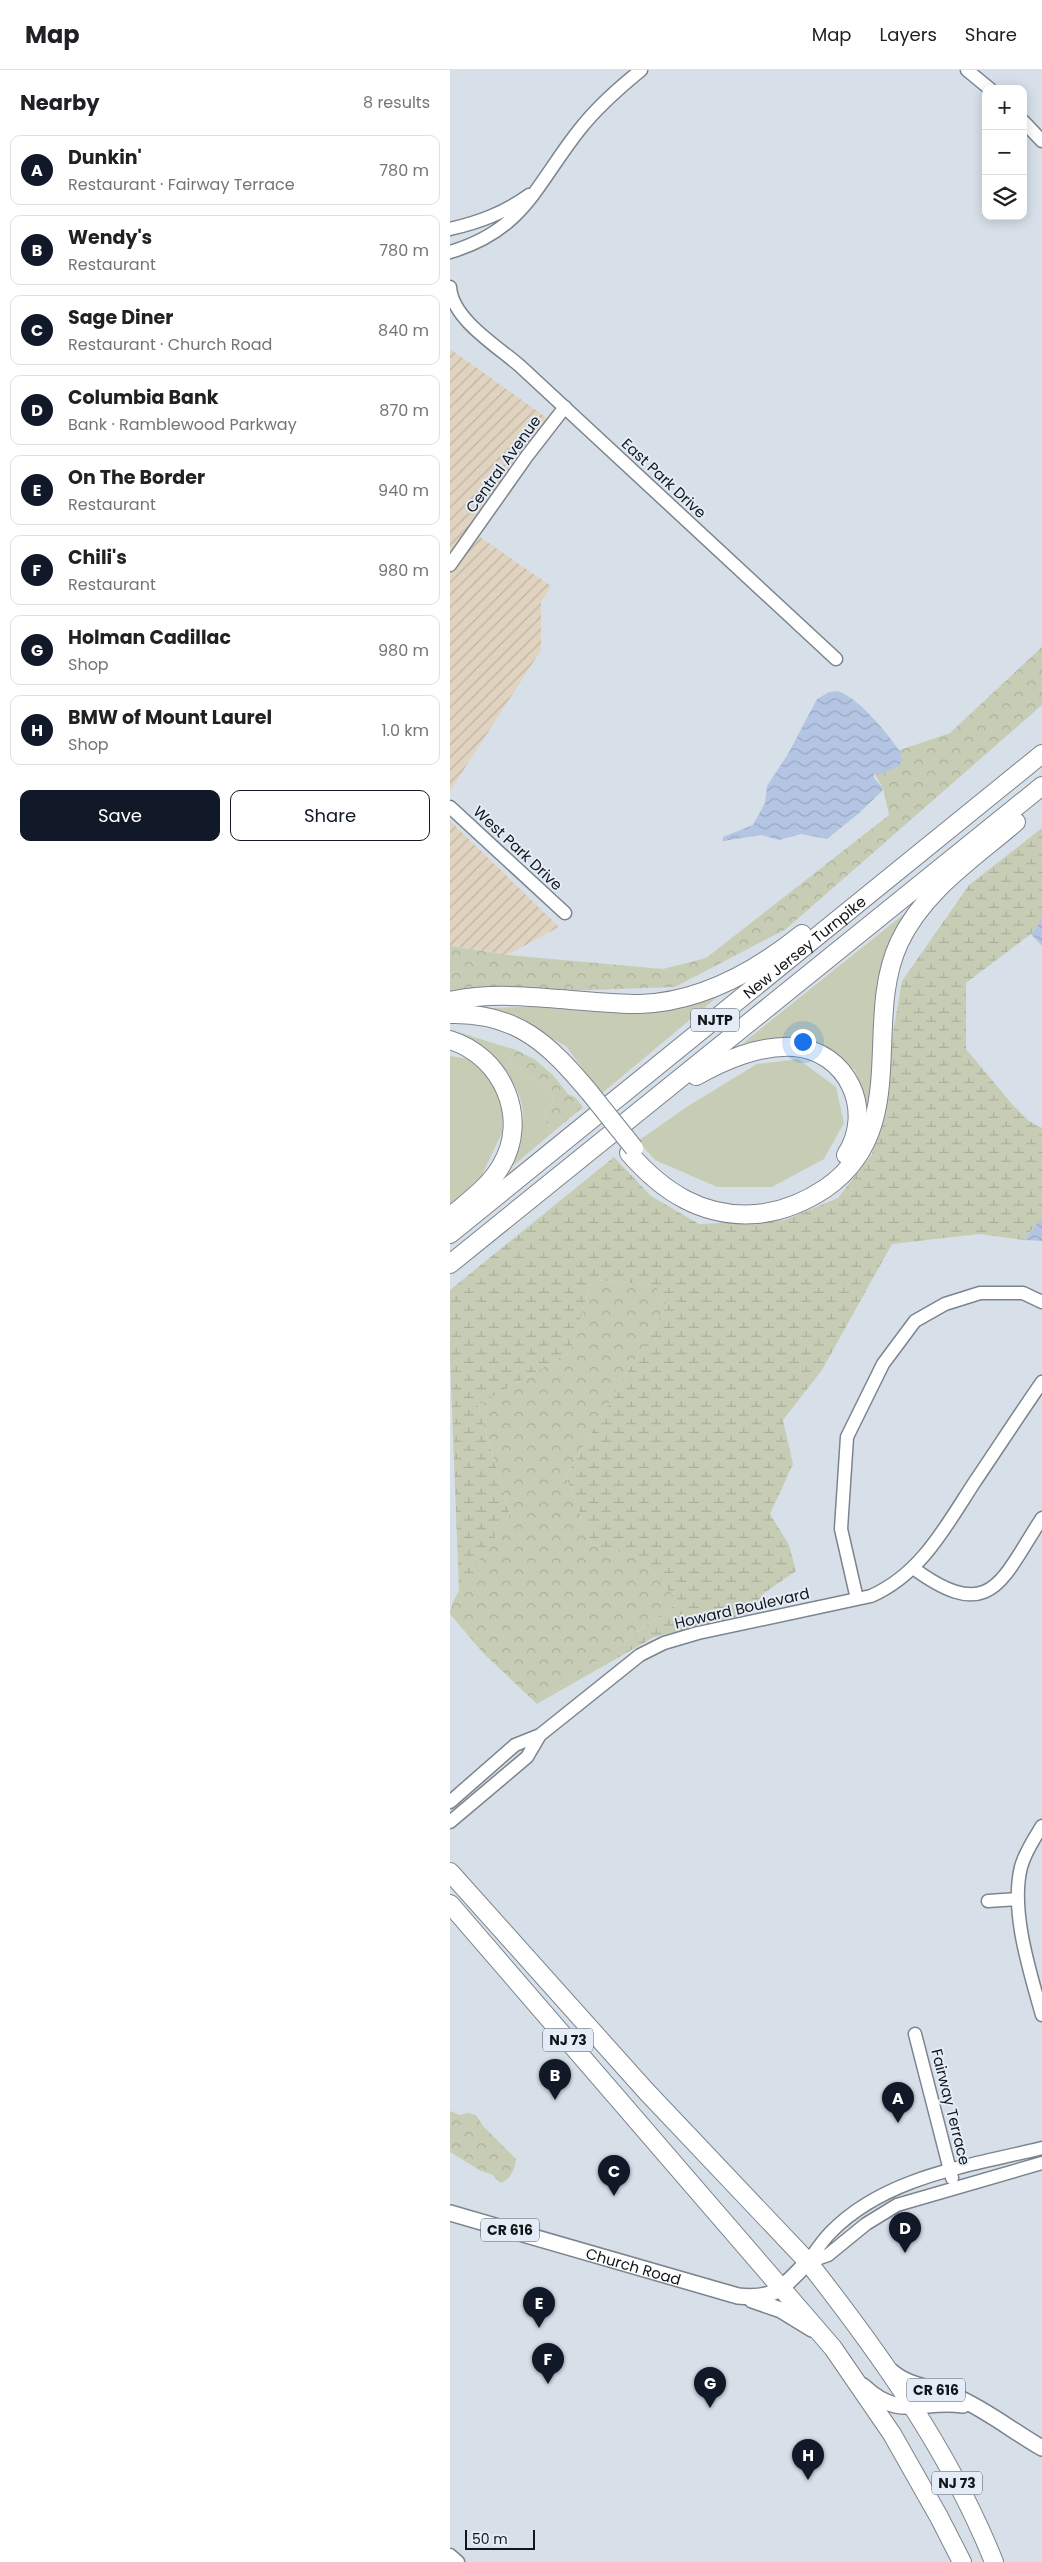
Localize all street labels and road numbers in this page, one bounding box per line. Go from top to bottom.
street label: Central Avenue [461,411,545,517]
street label: East Park Drive [617,433,711,523]
street label: West Park Drive [469,801,567,895]
street label: New Jersey Turnpike [738,891,870,1003]
road number: NJTP [691,1008,739,1032]
street label: Howard Boulevard [672,1582,812,1634]
road number: NJ 73 [543,2028,593,2052]
street label: Fairway Terrace [926,2047,976,2167]
road number: CR 616 [481,2218,539,2242]
street label: Church Road [583,2242,684,2290]
road number: CR 616 [907,2378,965,2402]
road number: NJ 73 [932,2472,982,2494]

